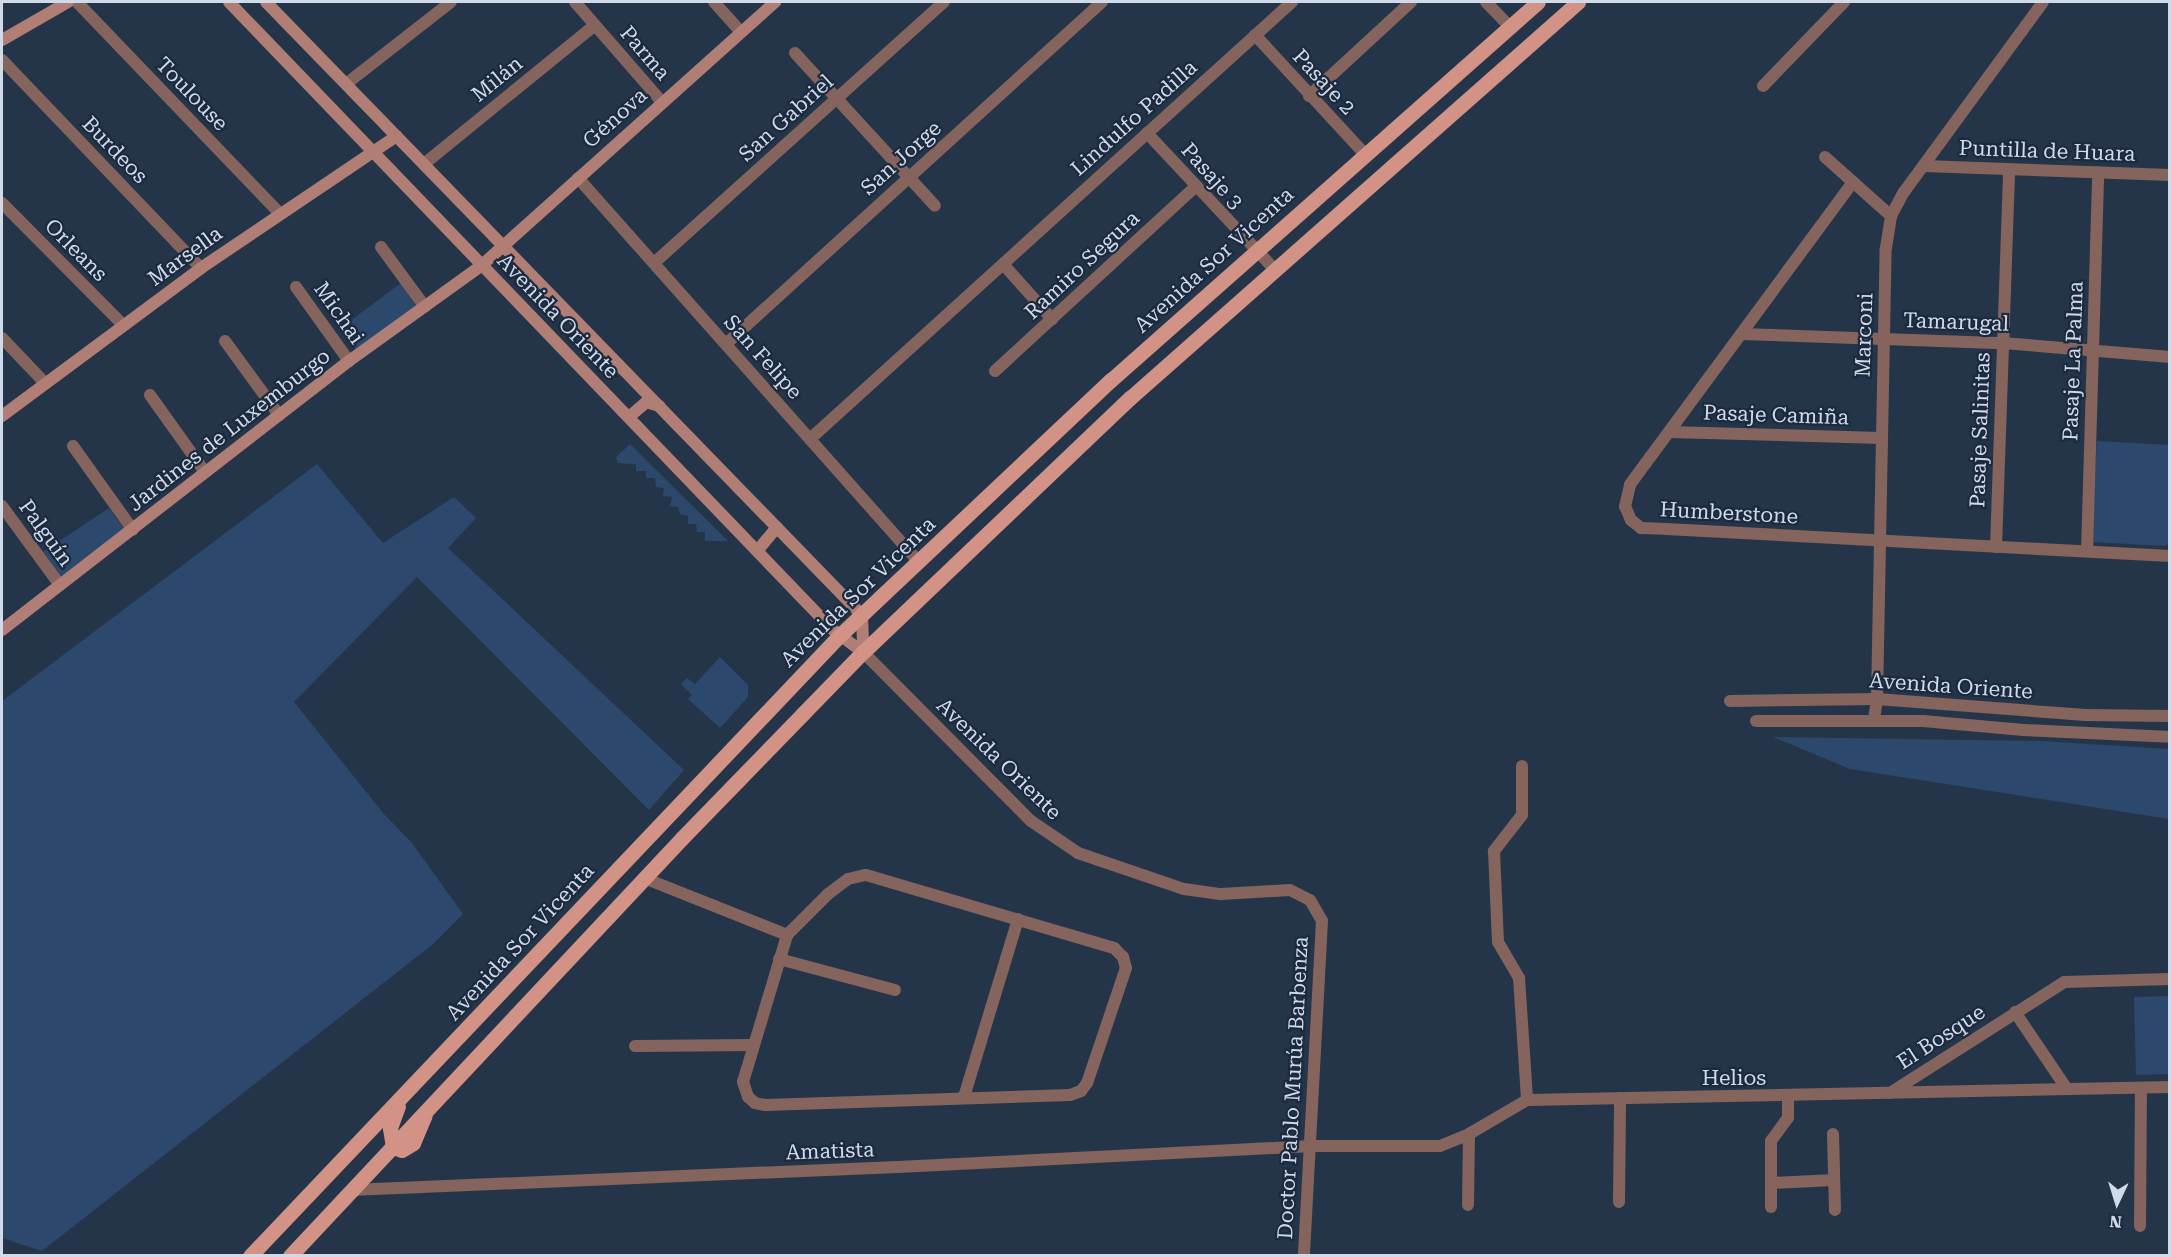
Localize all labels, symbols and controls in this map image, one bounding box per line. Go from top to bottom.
street label: Parma [615,21,675,85]
street label: Pasaje 2 [1287,44,1361,120]
street label: Milán [466,51,528,107]
street label: Toulouse [151,52,233,136]
street label: Lindulfo Padilla [1066,55,1202,181]
street label: San Gabriel [734,69,838,167]
street label: Génova [578,83,652,153]
street label: Burdeos [77,111,153,189]
street label: San Jorge [856,115,946,201]
street label: Puntilla de Huara [1958,135,2136,167]
street label: Pasaje 3 [1176,138,1248,214]
street label: Avenida Sor Vicenta [1129,182,1299,338]
street label: Ramiro Segura [1019,205,1145,325]
street label: Orleans [39,213,113,287]
street label: Marsella [143,221,227,291]
street label: Avenida Oriente [492,248,624,384]
street label: Michai [309,277,369,349]
street label: Pasaje La Palma [2058,281,2088,441]
street label: Marconi [1850,292,1878,378]
street label: Tamarugal [1903,308,2009,336]
street label: San Felipe [719,310,807,404]
street label: Jardines de Luxemburgo [123,343,335,517]
street label: Pasaje Salinitas [1965,352,1995,508]
street label: Pasaje Camiña [1703,400,1849,430]
street label: Palguín [13,495,79,571]
street label: Humberstone [1659,497,1799,529]
street label: Avenida Sor Vicenta [775,512,941,672]
street label: Avenida Oriente [1868,668,2034,704]
street label: Avenida Oriente [931,693,1067,825]
street label: Avenida Sor Vicenta [441,858,599,1026]
street label: Doctor Pablo Murúa Barbenza [1272,936,1314,1240]
street label: El Bosque [1892,999,1990,1075]
street label: Helios [1702,1065,1766,1091]
street label: Amatista [785,1137,875,1165]
north arrow [2087,1173,2147,1233]
text: N [2109,1212,2123,1231]

